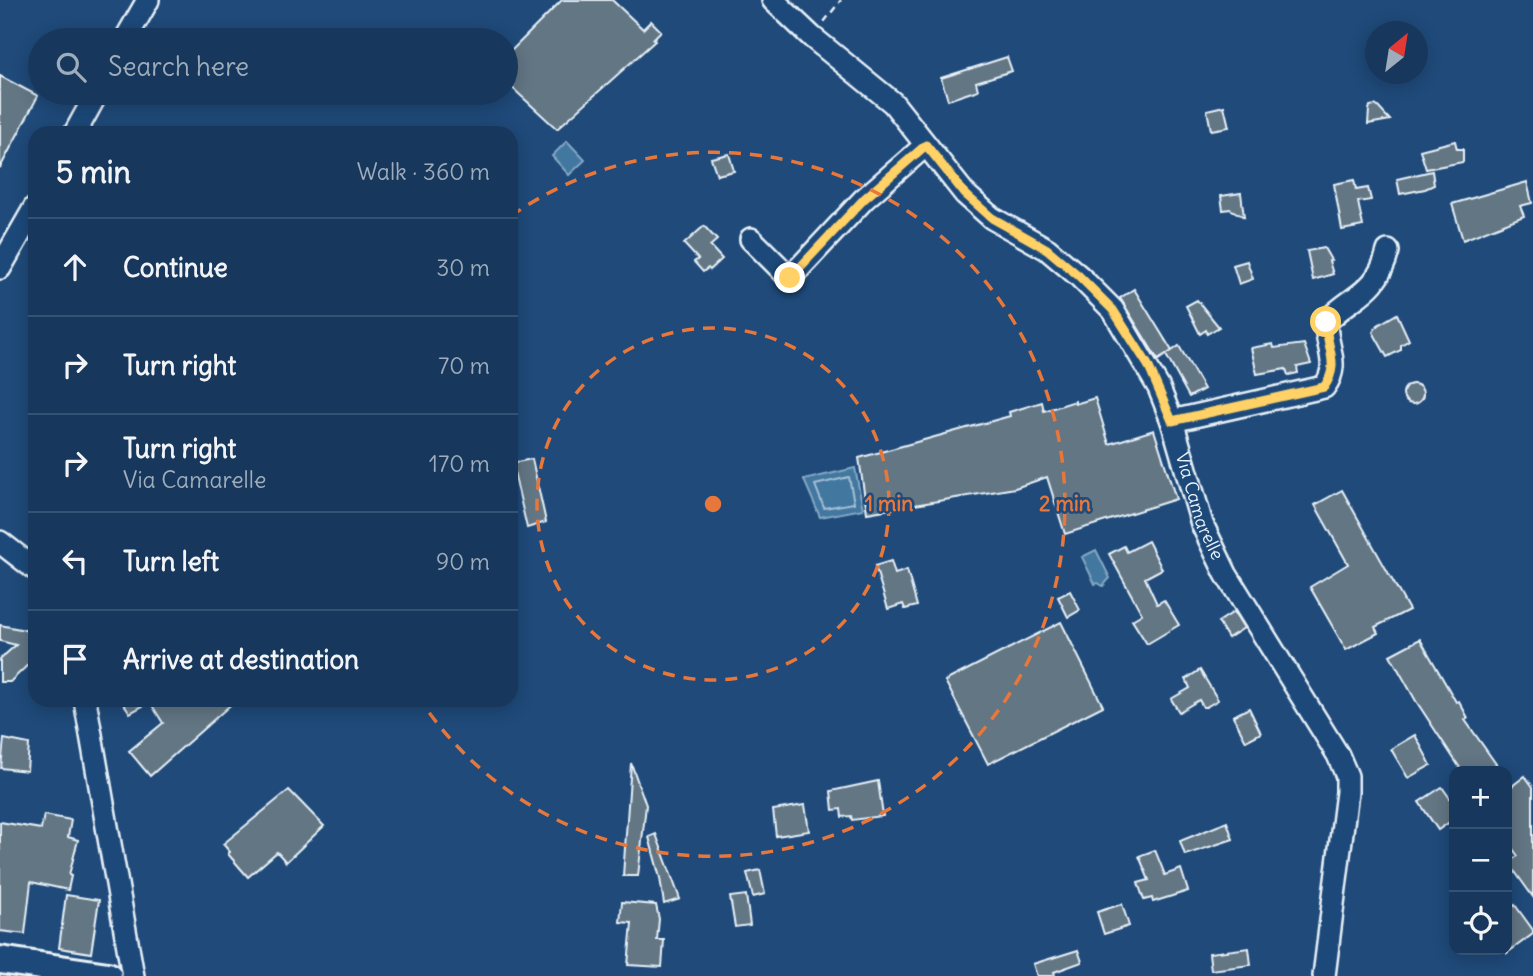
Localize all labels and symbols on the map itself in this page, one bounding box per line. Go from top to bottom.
north arrow [1365,21,1428,84]
route end [774,262,805,293]
route start [1310,306,1341,337]
street label: Via Camarelle [1171,450,1229,563]
text: 1 min [865,490,913,517]
text: 2 min [1039,490,1091,517]
centre of rings [701,492,725,516]

